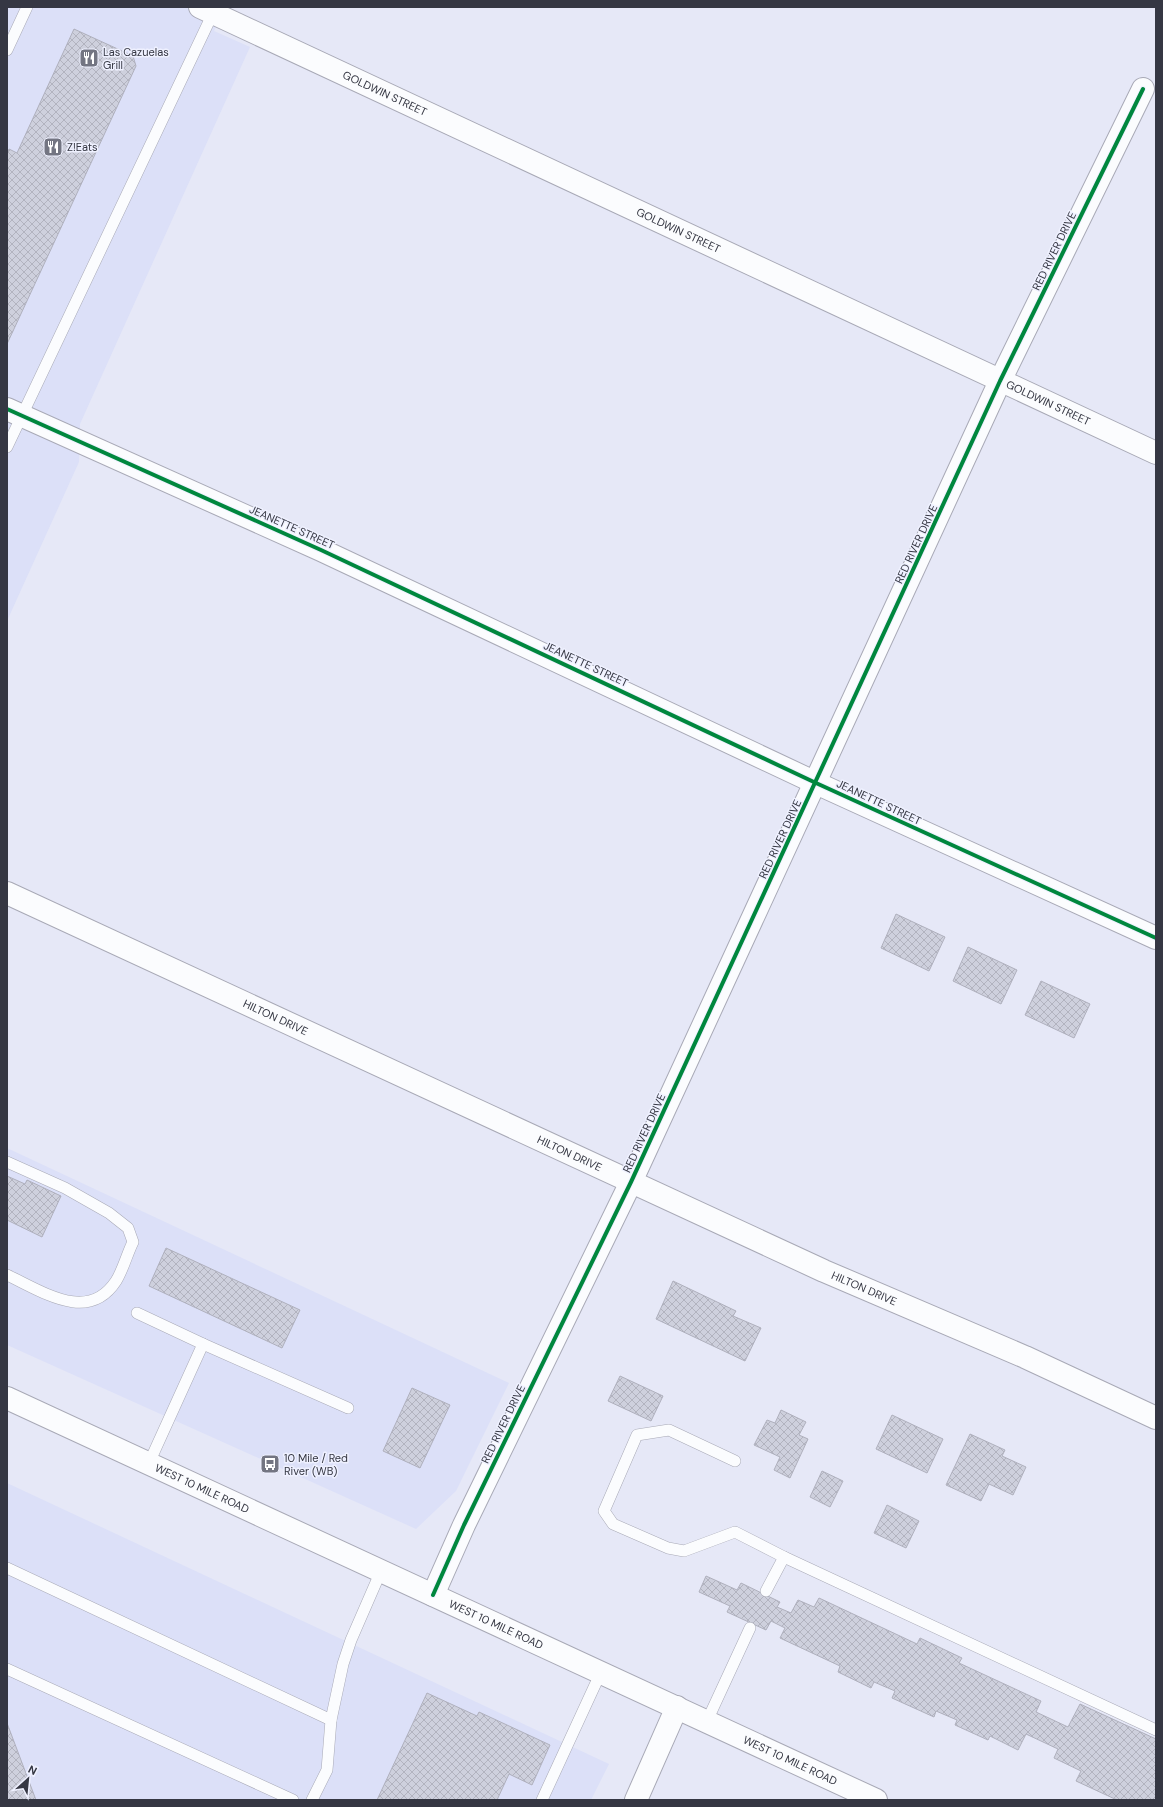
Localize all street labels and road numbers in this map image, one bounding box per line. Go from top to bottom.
street label: GOLDWIN STREET [341,68,429,119]
street label: GOLDWIN STREET [634,205,723,256]
street label: RED RIVER DRIVE [1029,209,1079,293]
street label: GOLDWIN STREET [1004,377,1093,428]
street label: JEANETTE STREET [247,502,337,552]
street label: RED RIVER DRIVE [892,502,940,586]
street label: JEANETTE STREET [541,638,631,690]
street label: JEANETTE STREET [834,776,924,828]
street label: RED RIVER DRIVE [756,797,804,881]
street label: HILTON DRIVE [241,996,310,1038]
street label: RED RIVER DRIVE [620,1091,668,1175]
street label: HILTON DRIVE [535,1132,604,1174]
street label: HILTON DRIVE [829,1268,899,1308]
street label: RED RIVER DRIVE [478,1382,528,1466]
street label: WEST 10 MILE ROAD [153,1460,252,1516]
street label: WEST 10 MILE ROAD [447,1596,546,1652]
street label: WEST 10 MILE ROAD [741,1733,840,1788]

